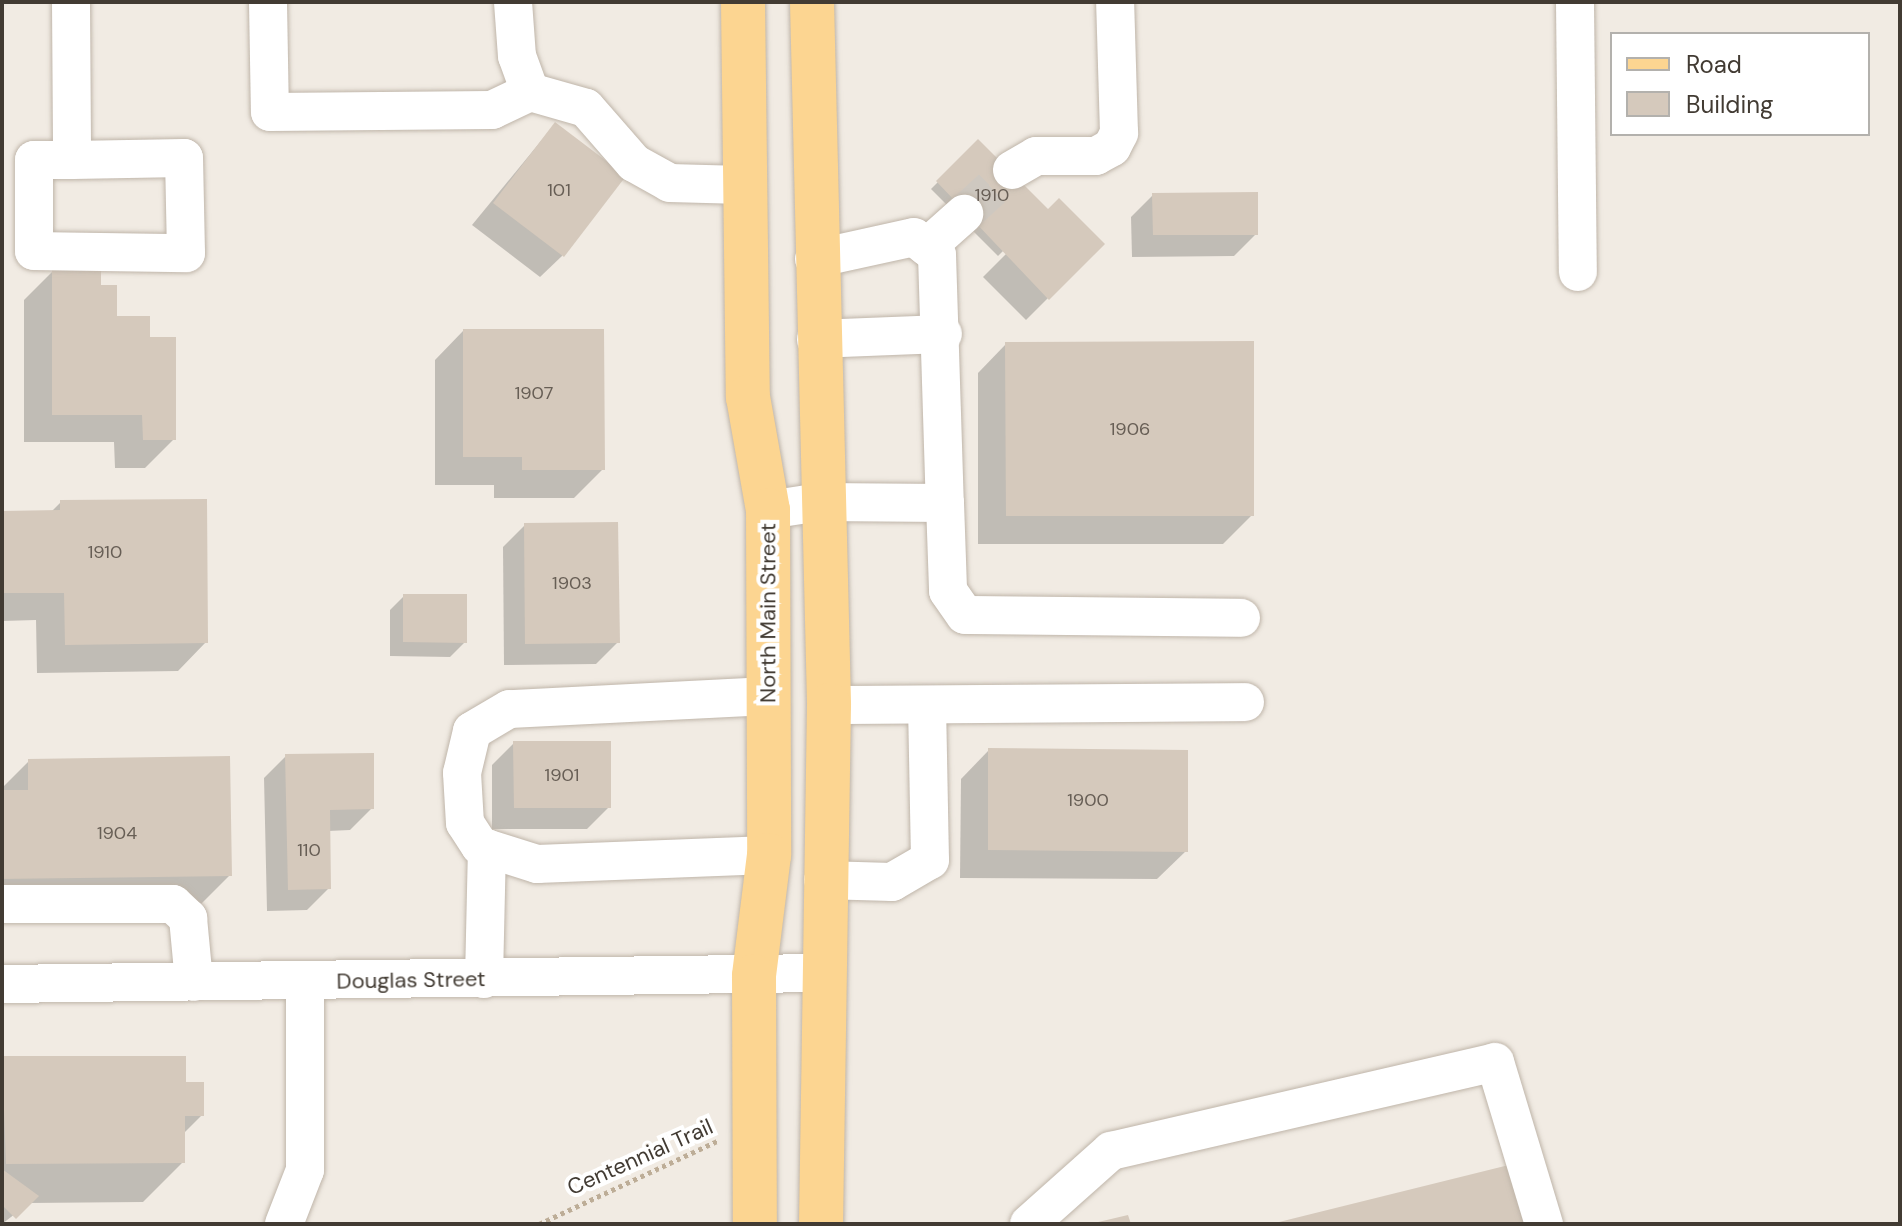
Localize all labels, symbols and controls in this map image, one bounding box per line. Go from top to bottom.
legend [1610,32,1870,136]
text: Road [1686,49,1742,80]
text: Building [1686,89,1773,120]
house number: 101 [547,179,571,201]
house number: 1910 [975,184,1009,206]
house number: 1907 [515,382,553,404]
house number: 1906 [1110,418,1150,440]
street label: North Main Street [755,523,781,703]
house number: 1910 [88,541,122,563]
house number: 1903 [552,572,592,594]
house number: 1901 [545,764,579,786]
house number: 1900 [1067,789,1109,811]
house number: 1904 [97,822,137,844]
house number: 110 [297,839,321,861]
street label: Douglas Street [336,966,486,994]
street label: Centennial Trail [563,1113,717,1201]

